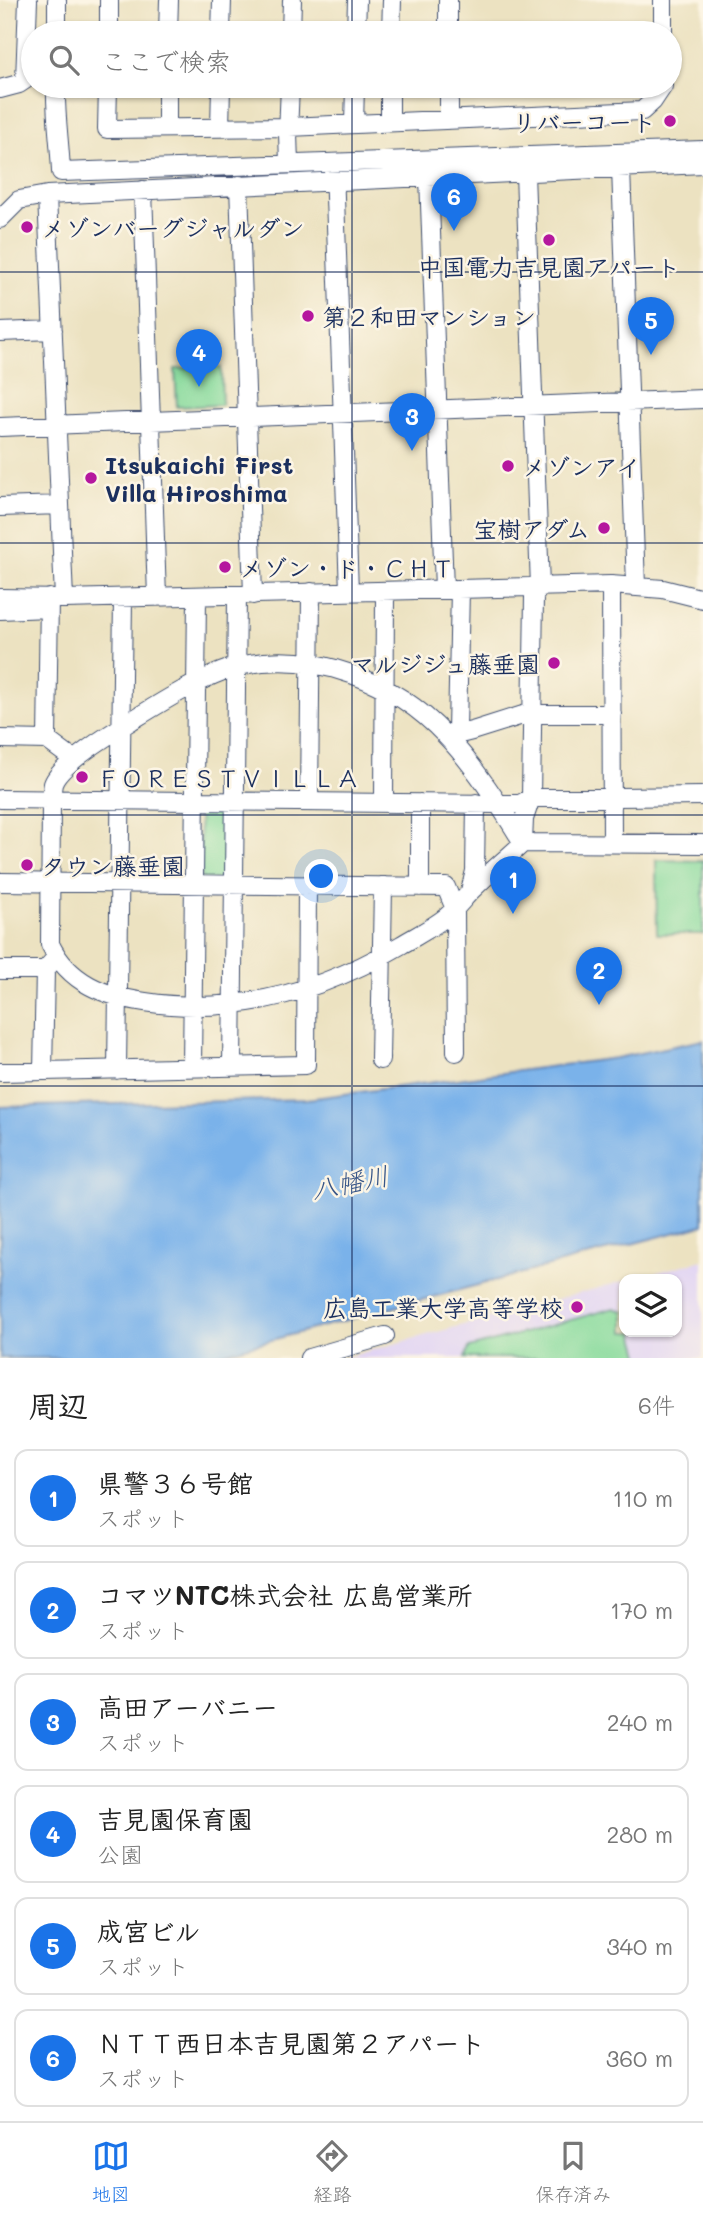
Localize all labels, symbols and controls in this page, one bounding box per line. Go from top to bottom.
search box [21,21,682,98]
icon: search [45,41,83,79]
text: ここで検索 [101,44,231,78]
place label: リバーコート [512,106,656,137]
marker: リバーコート [662,113,678,129]
pin: 6 [431,173,477,231]
place label: メゾンバーグジャルダン [41,212,305,243]
marker: メゾンバーグジャルダン [19,219,35,235]
marker: 中国電力吉見園アパート [541,232,557,248]
place label: 中国電力吉見園アパート [418,251,680,282]
pin: 5 [628,297,674,355]
place label: 第２和田マンション [322,301,536,332]
marker: 第２和田マンション [300,308,316,324]
pin: 4 [176,329,222,387]
pin: 3 [389,393,435,451]
place label: Itsukaichi First Villa Hiroshima [105,449,293,508]
place label: メゾンアイ [522,451,641,482]
marker: メゾンアイ [500,458,516,474]
marker: Itsukaichi First Villa Hiroshima [83,470,99,486]
place label: 宝樹アダム [473,513,590,544]
marker: 宝樹アダム [596,520,612,536]
place label: メゾン・ド・ＣＨＴ [239,552,455,583]
marker: メゾン・ド・ＣＨＴ [217,559,233,575]
place label: マルジジュ藤垂園 [350,648,540,679]
marker: マルジジュ藤垂園 [546,655,562,671]
place label: ＦＯＲＥＳＴＶＩＬＬＡ [96,762,360,793]
marker: ＦＯＲＥＳＴＶＩＬＬＡ [74,769,90,785]
place label: タウン藤垂園 [41,850,185,881]
pin: 1 [490,856,536,914]
marker: タウン藤垂園 [19,857,35,873]
your location [304,859,338,893]
pin: 2 [576,947,622,1005]
water label: 八幡川 [308,1158,392,1206]
map controls [619,1274,682,1337]
button: layers [619,1274,682,1337]
place label: 広島工業大学高等学校 [323,1292,563,1323]
marker: 広島工業大学高等学校 [569,1299,585,1315]
text: 周辺 [28,1385,88,1425]
text: 6件 [638,1390,675,1420]
text: 県警３６号館 [97,1466,253,1500]
text: 1 [48,1483,58,1513]
text: 110 m [613,1483,673,1513]
text: スポット [97,1503,189,1533]
text: コマツNTC株式会社 広島営業所 [97,1578,473,1612]
text: 2 [47,1595,59,1625]
text: 170 m [610,1595,673,1625]
text: スポット [97,1615,189,1645]
text: 高田アーバニー [97,1690,278,1724]
text: 3 [46,1707,60,1737]
text: 240 m [607,1707,673,1737]
text: スポット [97,1727,189,1757]
text: 吉見園保育園 [97,1802,253,1836]
text: 4 [46,1819,60,1849]
text: 280 m [606,1819,673,1849]
text: 公園 [97,1839,143,1869]
text: 成宮ビル [97,1914,200,1948]
text: 5 [46,1931,60,1961]
text: 340 m [606,1931,673,1961]
text: スポット [97,1951,189,1981]
text: ＮＴＴ西日本吉見園第２アパート [97,2026,485,2060]
text: 6 [46,2043,60,2073]
text: 360 m [606,2043,673,2073]
text: スポット [97,2063,189,2093]
tab: 地図 [92,2137,130,2206]
tab: 経路 [313,2137,351,2206]
tab: 保存済み [535,2137,611,2206]

